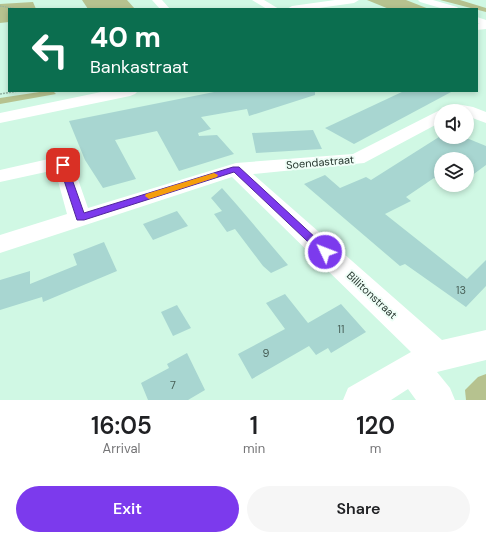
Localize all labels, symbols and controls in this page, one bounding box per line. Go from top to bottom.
text: 40 m [90,19,161,56]
icon: left [24,24,76,76]
text: Bankastraat [90,55,189,79]
map controls [434,104,474,192]
button: sound [434,104,474,144]
pin [46,148,80,182]
street label: Soendastraat [285,152,355,172]
button: layers [434,152,474,192]
icon: arrive [52,154,74,176]
position arrow [304,231,346,273]
street label: Billitonstraat [344,268,400,322]
house number: 13 [456,283,466,297]
house number: 11 [338,322,344,336]
house number: 9 [263,346,270,360]
house number: 7 [170,378,176,392]
text: 16:05 [91,410,152,441]
text: 1 [250,410,258,441]
text: 120 [356,410,395,441]
text: Arrival [103,440,140,457]
text: min [243,440,265,457]
text: m [370,440,381,457]
button: Exit [16,486,239,532]
button: Share [247,486,470,532]

